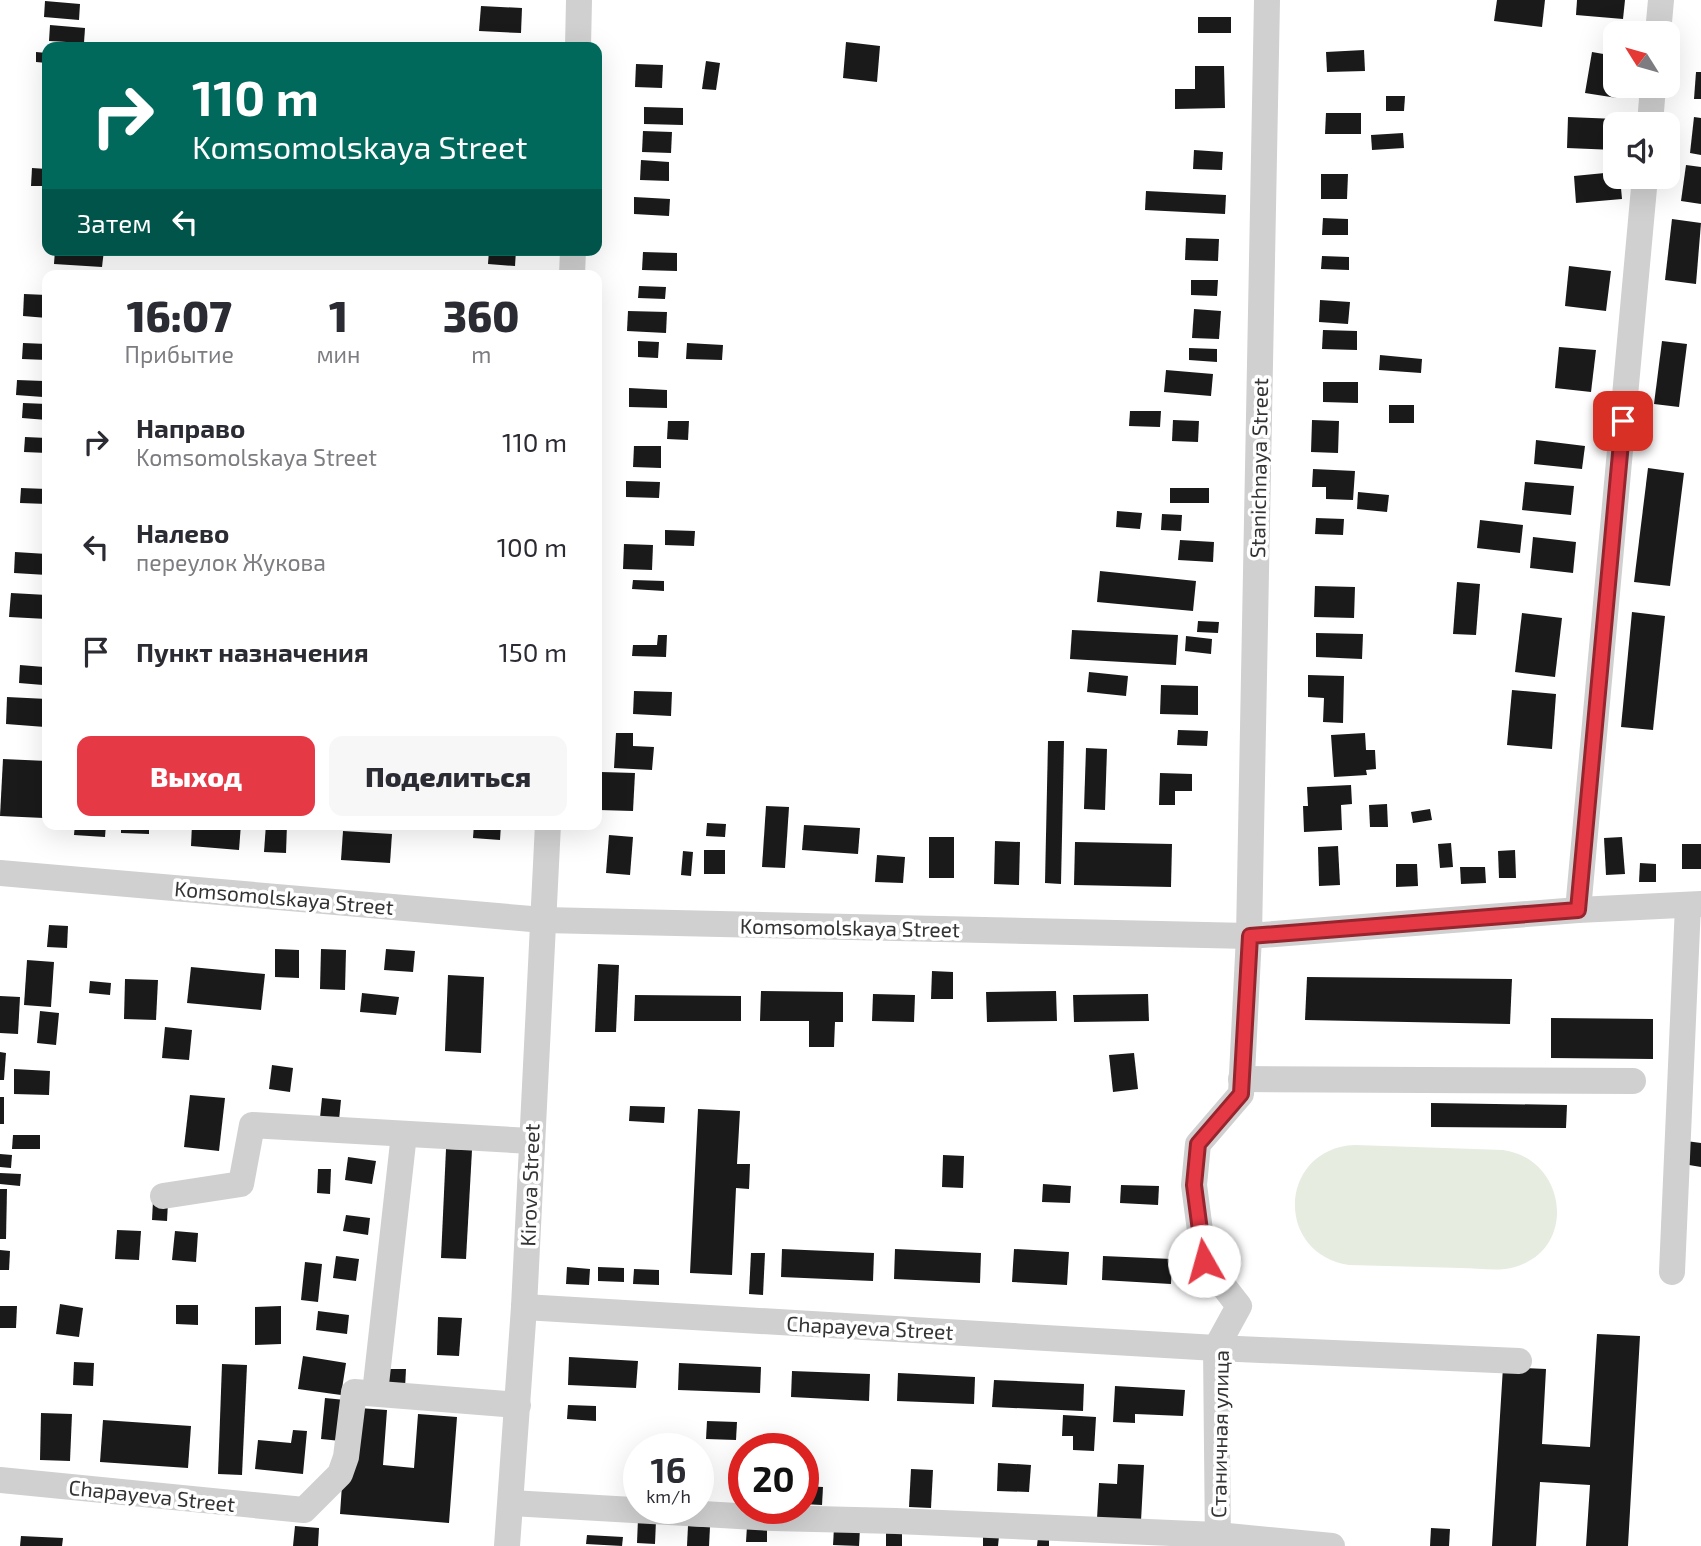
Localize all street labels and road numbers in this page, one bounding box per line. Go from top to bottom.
street label: Stanichnaya Street [1244,378,1272,558]
street label: Komsomolskaya Street [173,875,395,919]
street label: Komsomolskaya Street [740,913,960,941]
street label: Kirova Street [514,1123,544,1247]
street label: Chapayeva Street [786,1310,954,1344]
street label: Станичная улица [1205,1350,1234,1518]
street label: Chapayeva Street [68,1474,236,1516]

